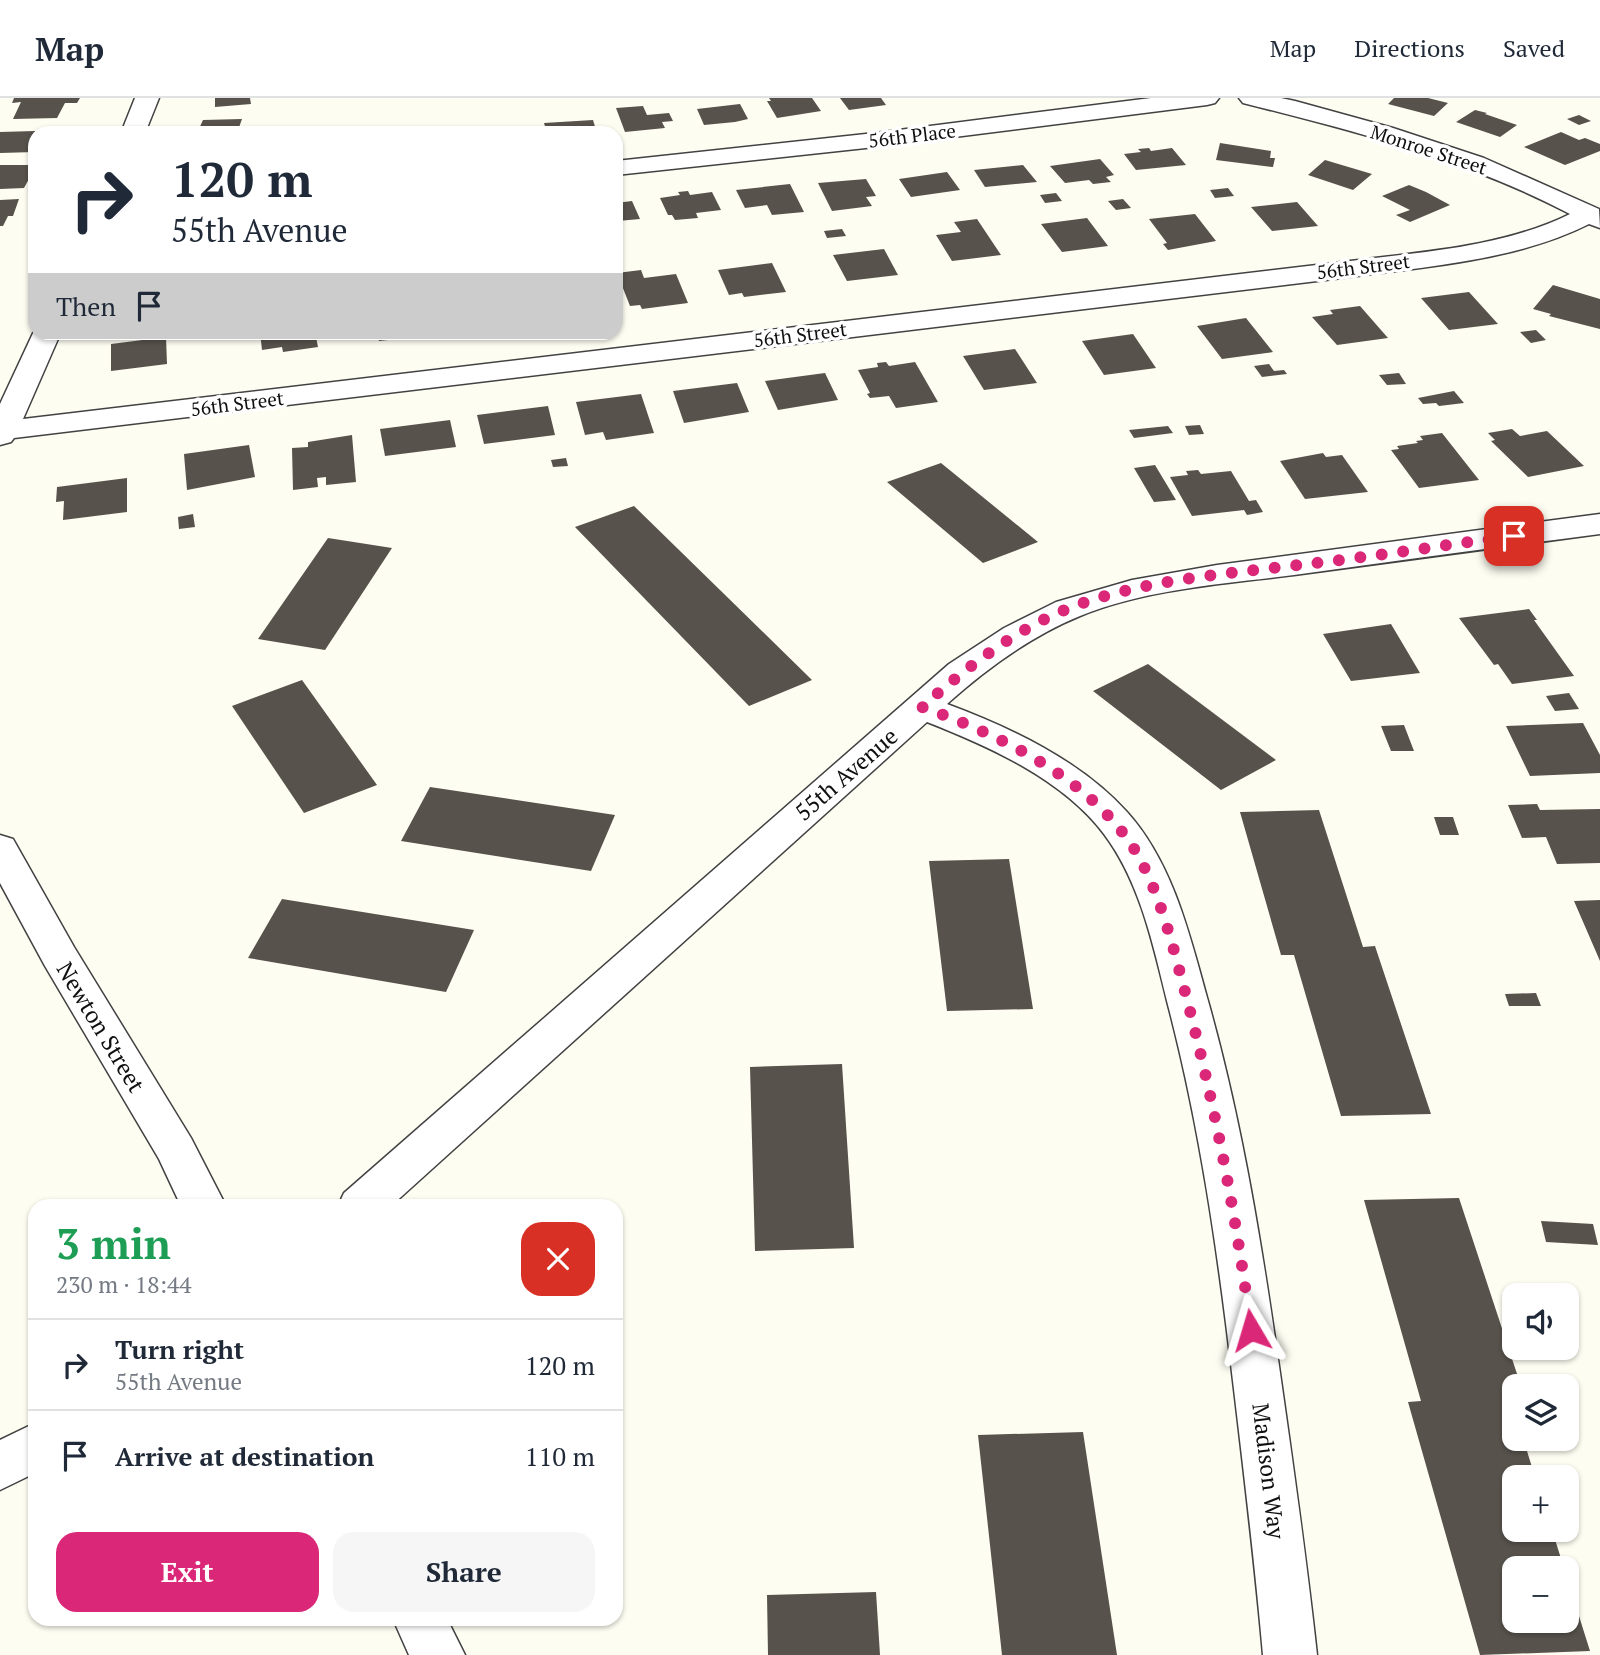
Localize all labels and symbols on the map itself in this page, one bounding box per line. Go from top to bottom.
street label: 56th Place [867,117,957,153]
street label: Monroe Street [1368,118,1490,180]
street label: 56th Street [1315,248,1411,284]
street label: 56th Street [752,316,848,352]
street label: 56th Street [189,385,285,421]
pin [1484,506,1544,566]
street label: 55th Avenue [788,721,904,827]
street label: Newton Street [50,956,152,1098]
position arrow [1214,1293,1288,1367]
street label: Madison Way [1245,1401,1293,1541]

